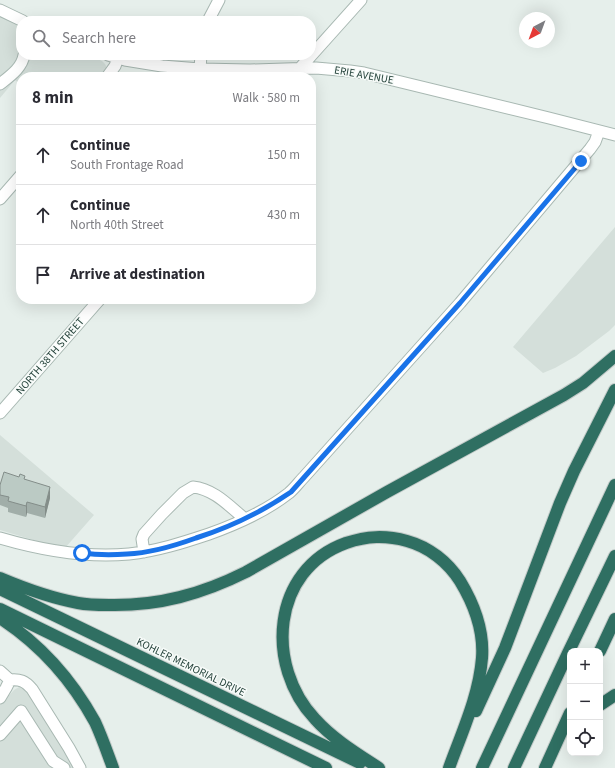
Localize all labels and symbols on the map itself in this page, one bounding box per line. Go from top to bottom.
north arrow [519,12,555,48]
street label: ERIE AVENUE [333,62,395,88]
route end [572,152,590,170]
street label: NORTH 38TH STREET [12,314,88,398]
route start [73,544,91,562]
street label: KOHLER MEMORIAL DRIVE [134,634,248,700]

